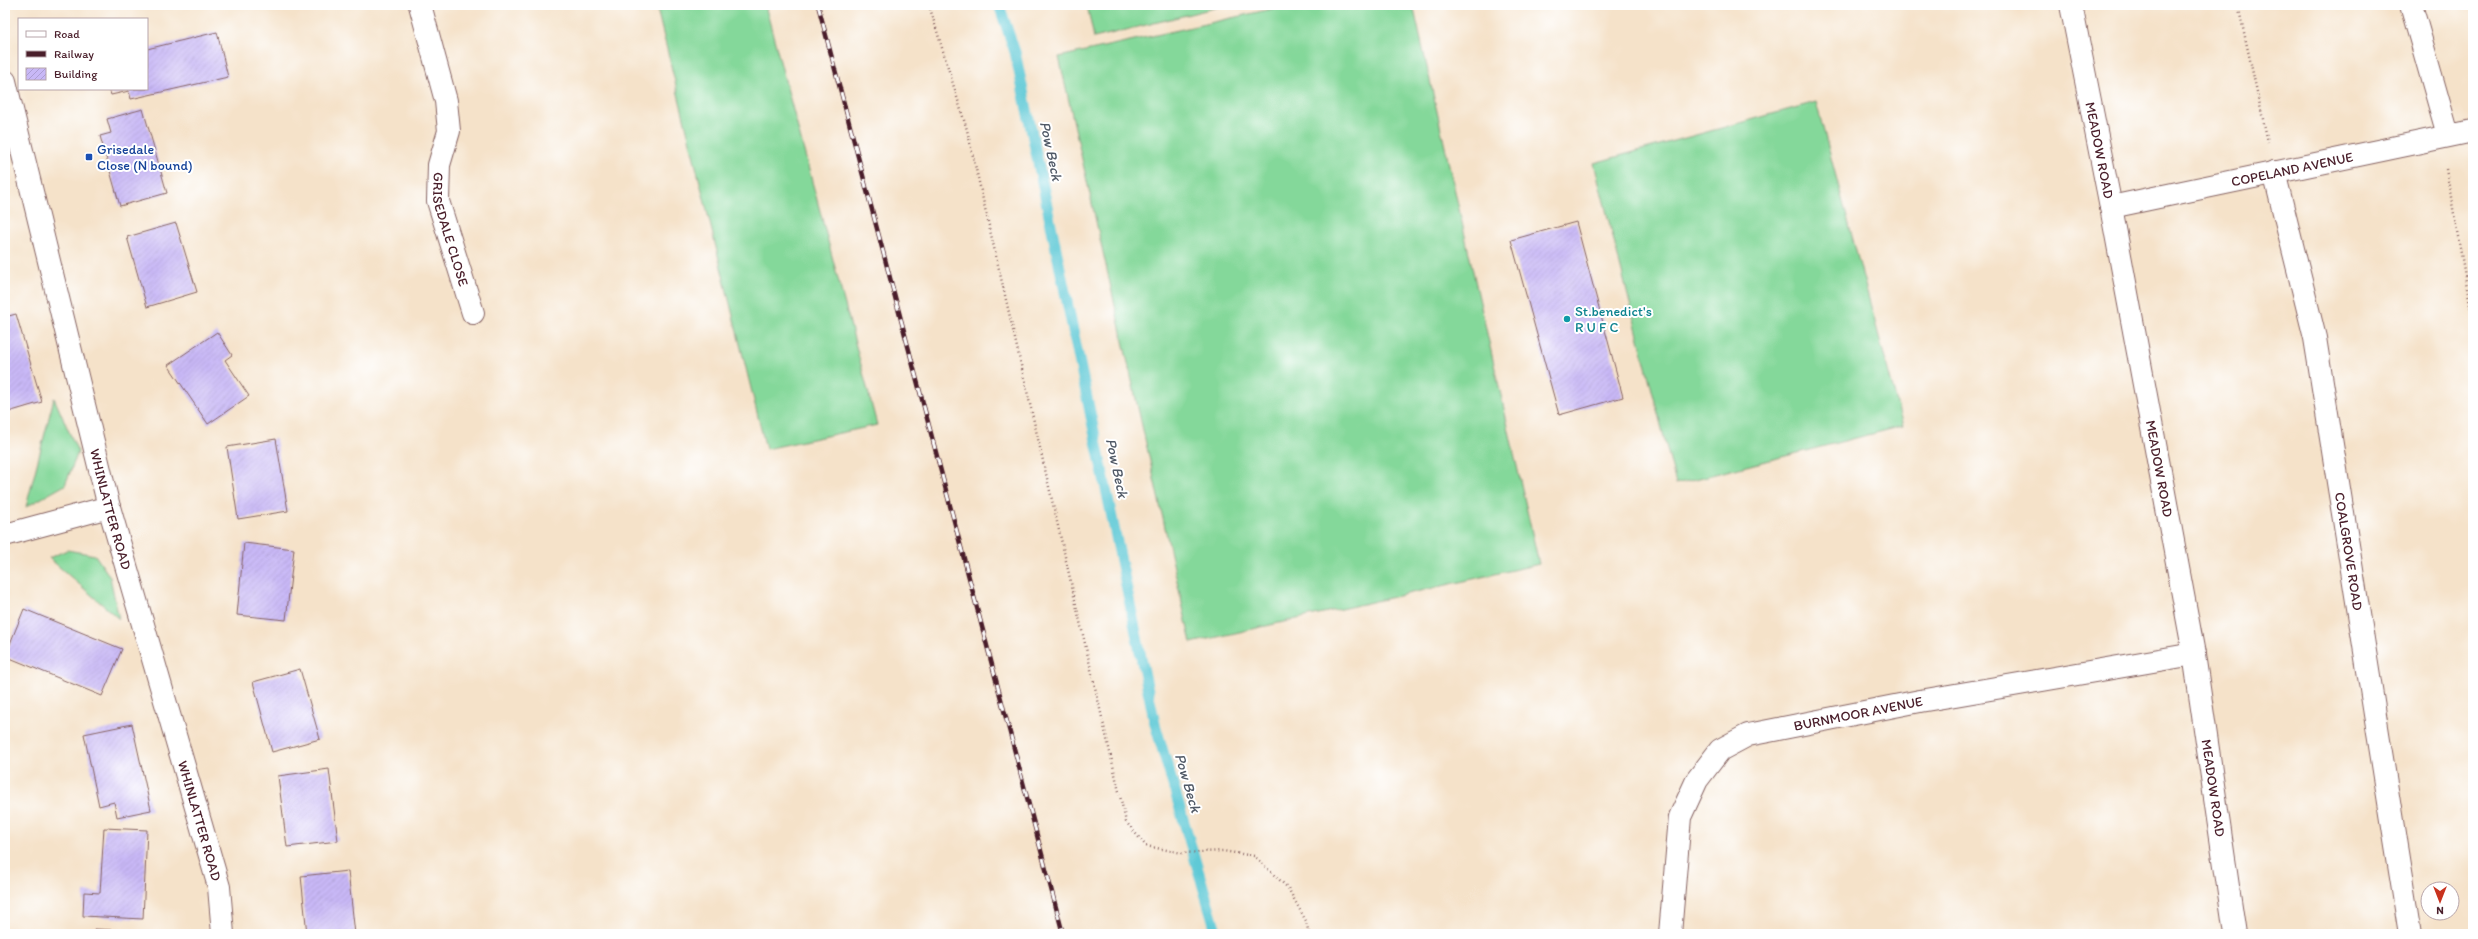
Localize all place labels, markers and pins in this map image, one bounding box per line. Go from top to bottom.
place label: Grisedale Close (N bound) [97,141,192,174]
marker: Grisedale Close (N bound) [84,152,94,162]
place label: St.benedict's R U F C [1575,303,1652,336]
marker: St.benedict's R U F C [1562,314,1572,324]

